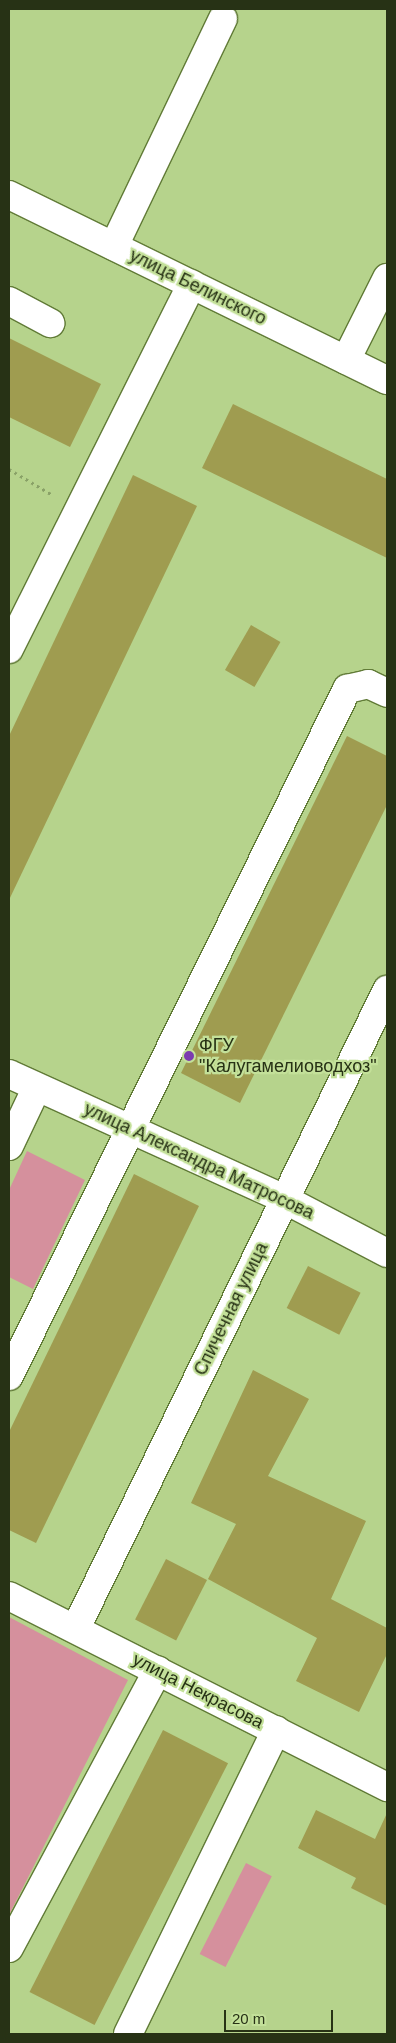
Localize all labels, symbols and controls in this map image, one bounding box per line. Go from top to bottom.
street label: улица Белинского [126,245,270,329]
place label: ФГУ "Калугамелиоводхоз" [199,1035,377,1078]
marker: ФГУ "Калугамелиоводхоз" [183,1050,195,1062]
street label: улица Александра Матросова [81,1098,317,1224]
street label: Спичечная улица [189,1239,273,1379]
street label: улица Некрасова [129,1649,267,1733]
scale bar [226,2000,335,2032]
text: 20 m [232,2010,265,2027]

